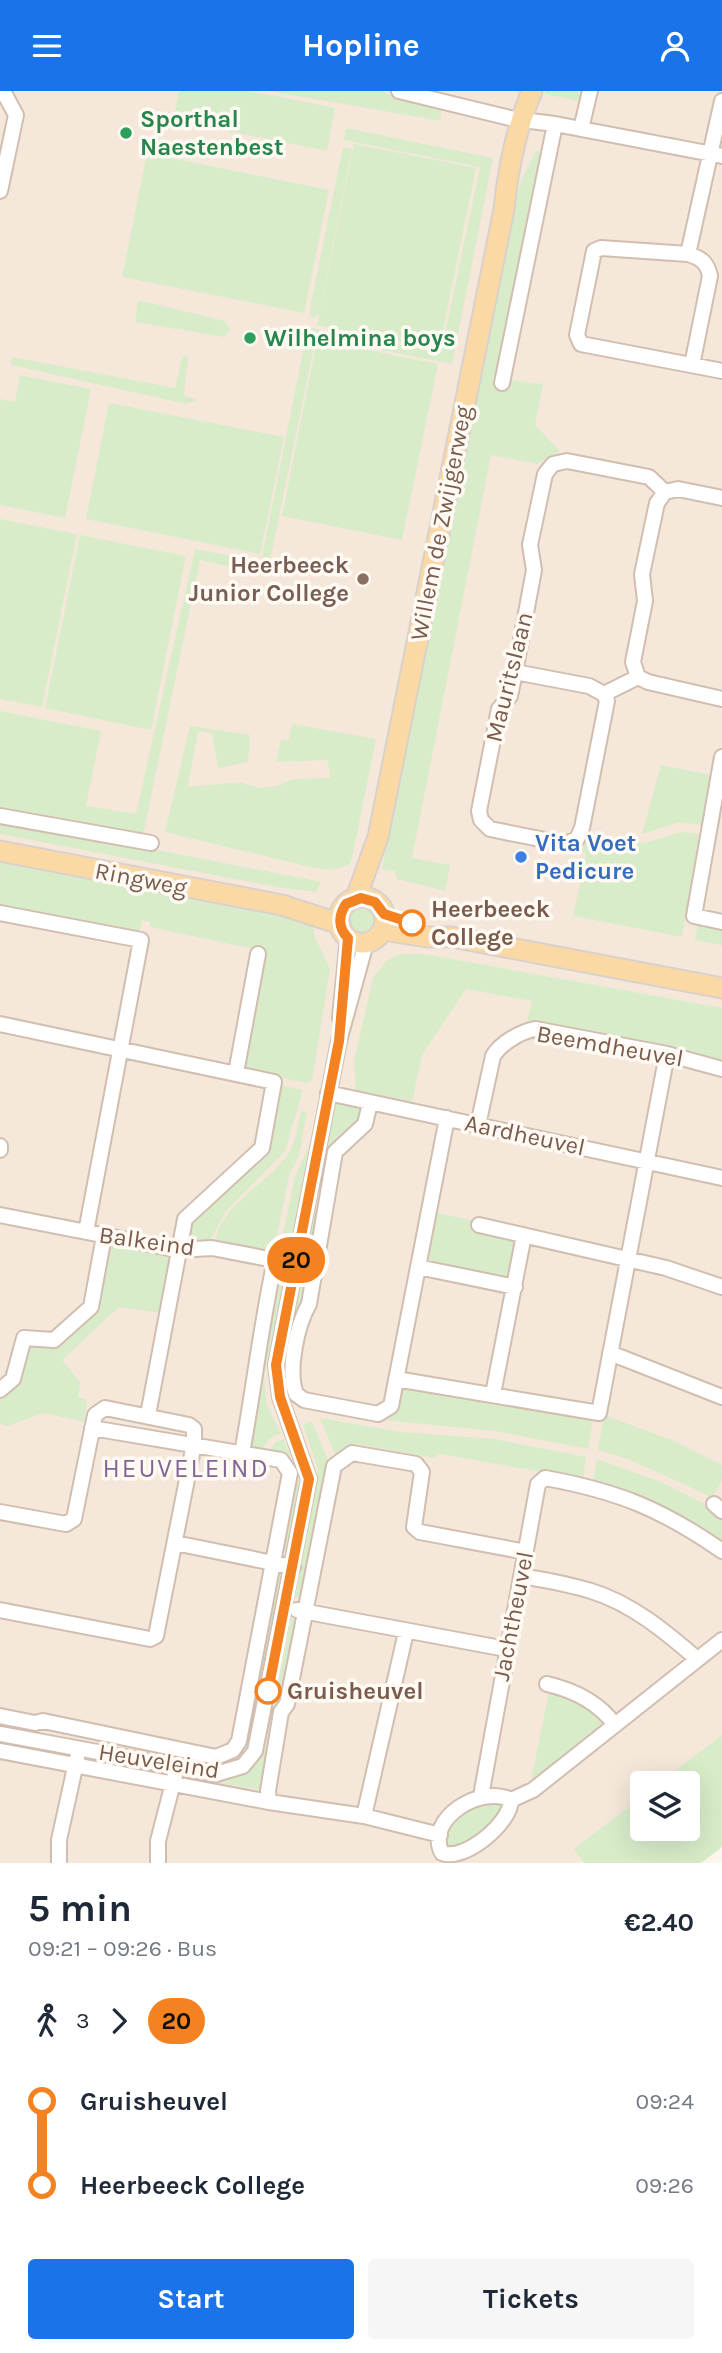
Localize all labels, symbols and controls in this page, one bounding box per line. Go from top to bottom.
icon: menu [28,27,66,65]
text: Hopline [302,27,420,64]
icon: person [656,27,694,65]
place label: Sporthal Naestenbest [140,105,283,161]
marker: Sporthal Naestenbest [118,125,134,141]
place label: Wilhelmina boys [264,324,456,352]
marker: Wilhelmina boys [242,330,258,346]
street label: Willem de Zwijgerweg [404,403,478,643]
place label: Heerbeeck Junior College [189,551,349,607]
marker: Heerbeeck Junior College [355,571,371,587]
street label: Mauritslaan [479,609,539,745]
place label: Vita Voet Pedicure [535,829,636,885]
marker: Vita Voet Pedicure [513,849,529,865]
street label: Ringweg [93,856,190,902]
place label: Heerbeeck College [431,895,550,951]
marker: Heerbeeck College [399,910,425,936]
street label: Beemdheuvel [534,1019,686,1073]
street label: Aardheuvel [462,1109,588,1161]
street label: Balkeind [97,1220,197,1262]
line badge: 20 [264,1237,328,1283]
text: 20 [281,1246,311,1274]
district label: HEUVELEIND [102,1453,270,1484]
street label: Jachtheuvel [487,1549,539,1683]
place label: Gruisheuvel [287,1677,423,1705]
marker: Gruisheuvel [255,1678,281,1704]
street label: Heuveleind [96,1738,222,1784]
map controls [630,1771,700,1841]
button: layers [630,1771,700,1841]
text: 5 min [28,1886,132,1931]
text: €2.40 [624,1907,694,1938]
text: 09:21 – 09:26 · Bus [28,1935,217,1962]
icon: walk [28,2002,66,2040]
icon: forward [100,2002,138,2040]
text: 3 [76,2007,90,2034]
text: 20 [162,2007,191,2035]
text: Gruisheuvel [80,2086,228,2117]
text: 09:24 [636,2088,694,2115]
text: Heerbeeck College [80,2170,305,2201]
text: 09:26 [635,2172,694,2199]
button: Start [28,2259,354,2339]
button: Tickets [368,2259,694,2339]

